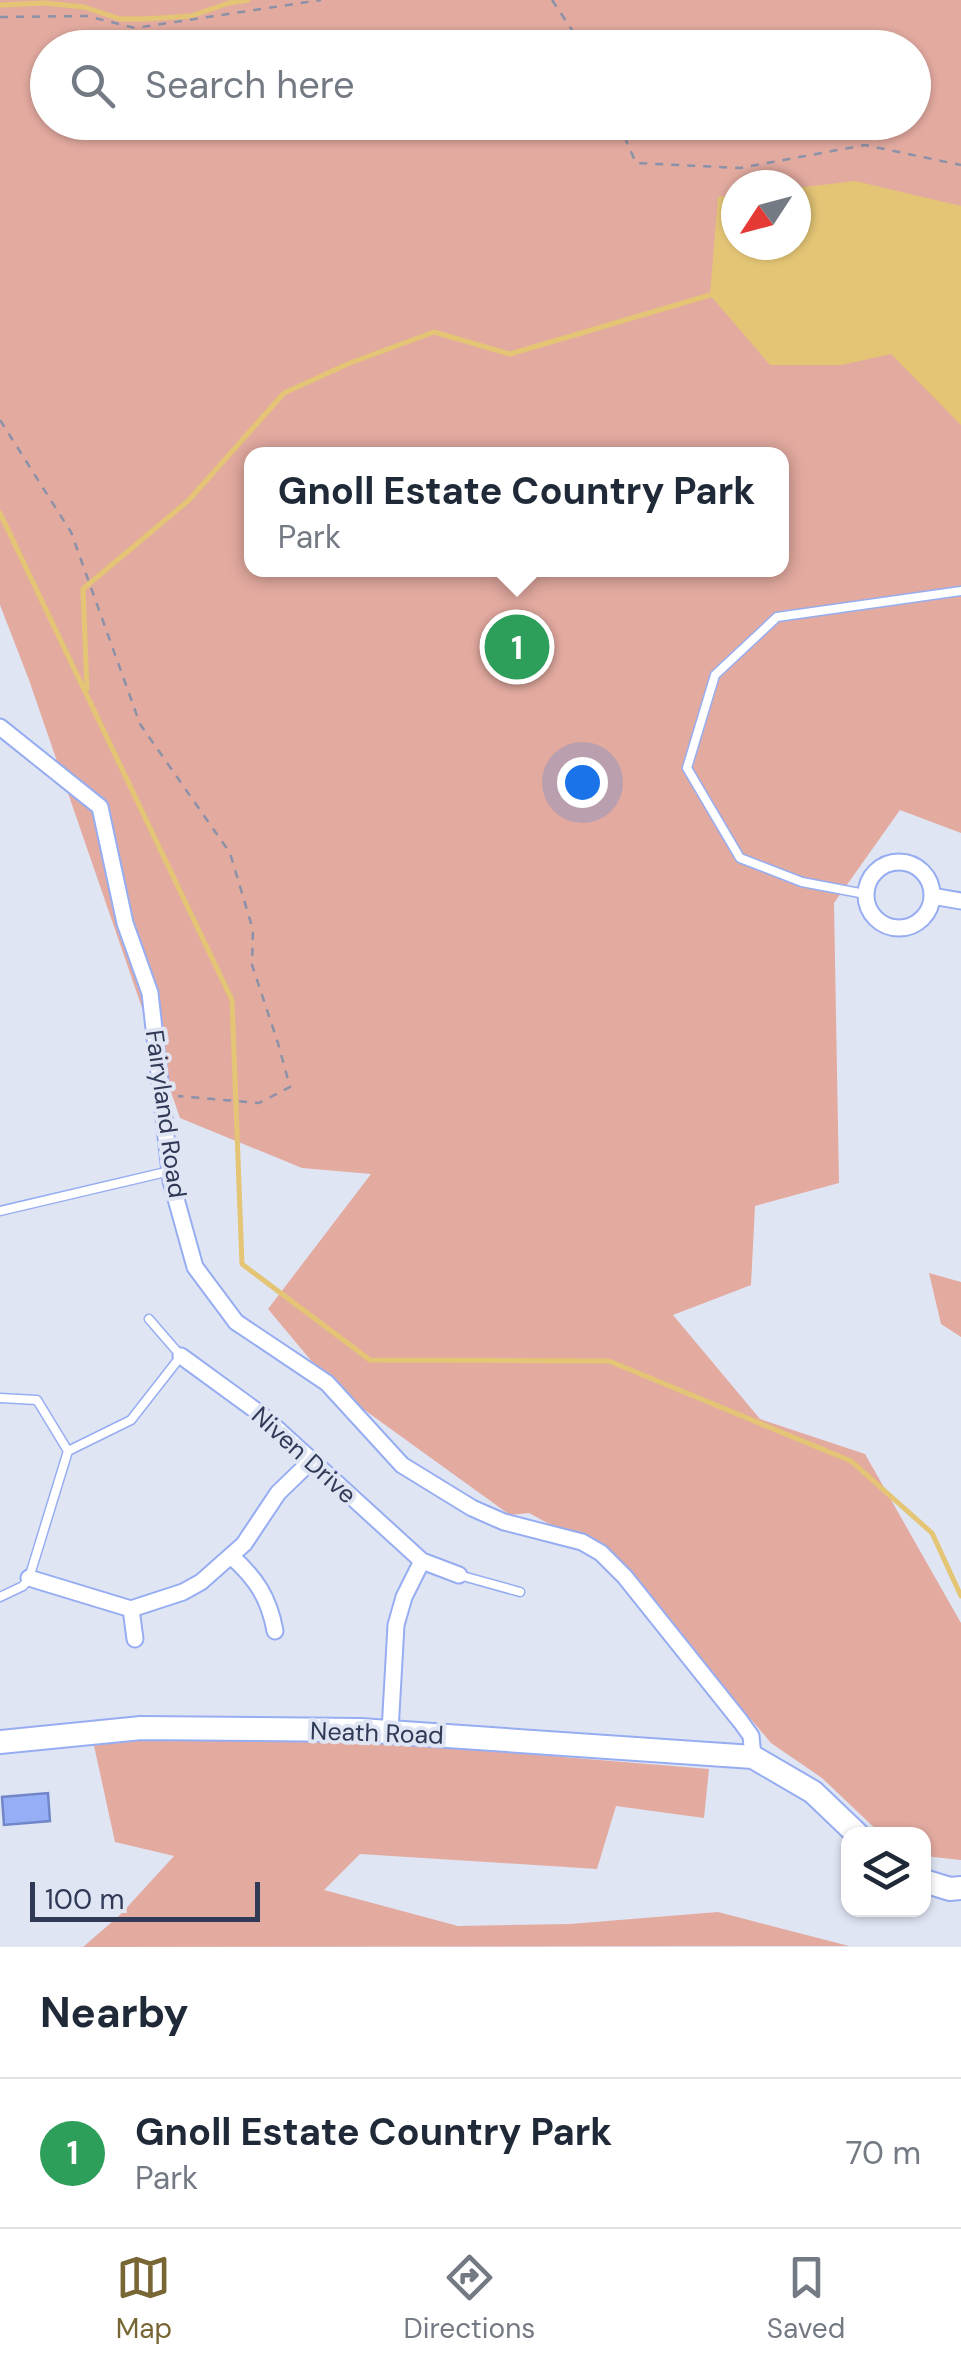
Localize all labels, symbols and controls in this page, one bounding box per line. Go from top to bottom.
search box [30,30,931,140]
icon: search [65,58,120,113]
text: Search here [145,60,355,110]
north arrow [721,170,811,260]
popup [244,447,789,577]
text: Gnoll Estate Country Park [278,466,755,516]
text: Park [278,516,341,558]
pin: 1 [484,610,550,684]
your location [557,757,608,808]
street label: Fairyland Road [138,1028,194,1200]
street label: Niven Drive [245,1399,363,1511]
street label: Neath Road [310,1714,444,1752]
map controls [841,1827,931,1917]
button: layers [841,1827,931,1917]
scale bar [30,1877,260,1922]
text: 100 m [45,1881,124,1918]
text: Nearby [40,1985,189,2040]
text: Gnoll Estate Country Park [135,2107,612,2157]
text: 1 [67,2132,78,2174]
text: 70 m [845,2132,921,2174]
text: Park [135,2157,198,2199]
tab: Map [116,2250,172,2347]
tab: Directions [404,2250,535,2347]
tab: Saved [767,2250,845,2347]

